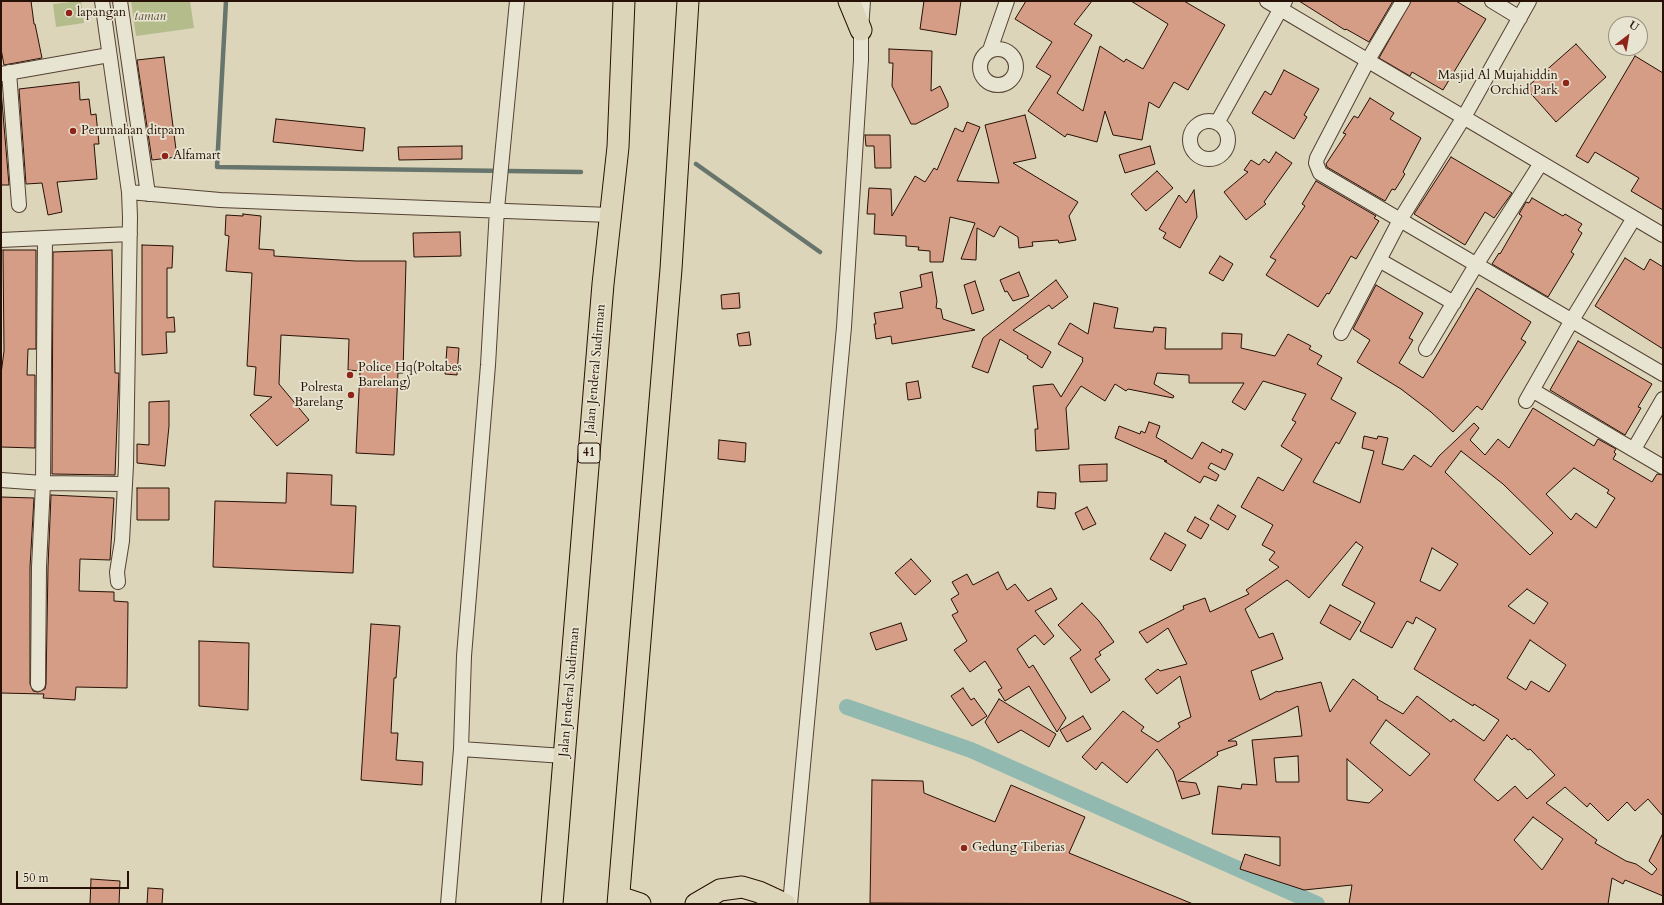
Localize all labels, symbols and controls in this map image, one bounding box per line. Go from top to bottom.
place label: lapangan [77,5,126,21]
marker: lapangan [64,8,74,18]
park label: taman [134,9,166,25]
north arrow [1608,16,1648,56]
text: U [1626,17,1642,35]
place label: Masjid Al Mujahiddin Orchid Park [1438,68,1558,99]
marker: Masjid Al Mujahiddin Orchid Park [1561,78,1571,88]
place label: Perumahan ditpam [81,123,185,139]
marker: Perumahan ditpam [68,126,78,136]
place label: Alfamart [173,148,221,164]
marker: Alfamart [160,151,170,161]
street label: Jalan Jenderal Sudirman [583,303,609,435]
place label: Police Hq(Poltabes Barelang) [358,360,462,391]
marker: Police Hq(Poltabes Barelang) [345,370,355,380]
place label: Polresta Barelang [294,380,343,411]
marker: Polresta Barelang [346,390,356,400]
road number: 41 [578,443,600,463]
street label: Jalan Jenderal Sudirman [557,626,583,758]
place label: Gedung Tiberias [972,840,1065,856]
marker: Gedung Tiberias [959,843,969,853]
scale bar [18,863,131,889]
text: 50 m [23,870,49,886]

